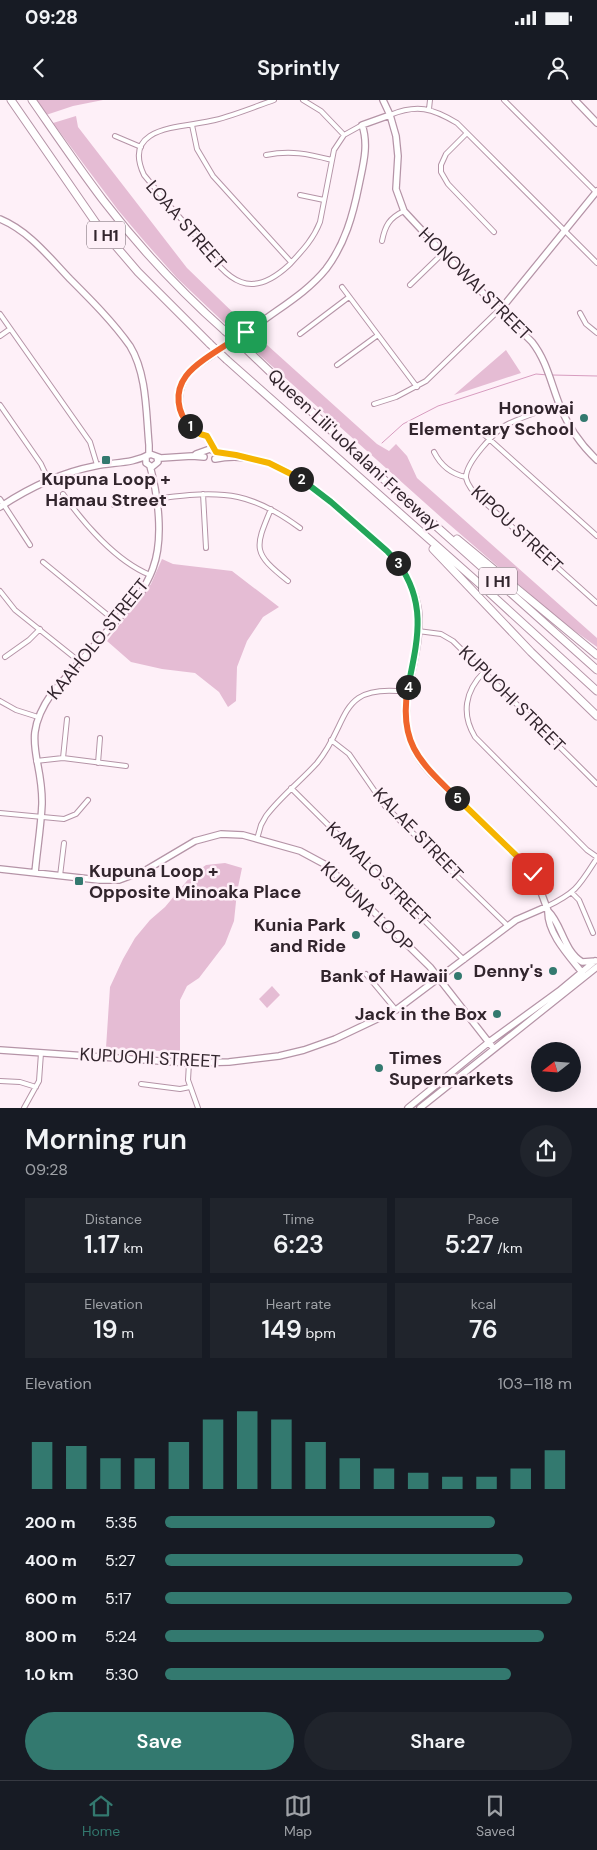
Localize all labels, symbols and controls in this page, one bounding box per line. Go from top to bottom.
text: 09:28 [25,5,78,30]
text: Sprintly [257,53,340,82]
icon: back [25,54,53,82]
icon: person [544,54,572,82]
street label: LOAA STREET [140,175,232,275]
road number: I H1 [87,222,125,248]
street label: HONOWAI STREET [413,222,537,346]
pin [225,311,267,353]
icon: arrive [232,318,260,346]
street label: Queen Liliʻuokalani Freeway [262,363,446,537]
place label: Honowai Elementary School [408,396,574,441]
marker: Honowai Elementary School [578,412,590,424]
pin: 1 [178,414,202,438]
text: 1 [188,417,193,435]
marker: Kupuna Loop + Hamau Street [100,454,112,466]
pin: 2 [288,466,314,492]
place label: Kupuna Loop + Hamau Street [41,467,171,512]
text: 2 [297,470,306,488]
street label: KIPOU STREET [466,480,568,578]
pin: 3 [386,550,410,576]
text: 3 [394,554,403,572]
road number: I H1 [479,568,517,594]
street label: KAAHOLO STREET [42,574,154,704]
street label: KUPUOHI STREET [454,641,570,757]
pin: 4 [396,674,420,700]
text: 4 [404,678,413,696]
street label: KALAE STREET [368,782,468,886]
pin: 5 [444,786,470,810]
text: 5 [453,789,462,807]
street label: KAMALO STREET [321,817,435,931]
pin [512,853,554,895]
street label: KUPUNA LOOP [315,857,419,957]
place label: Kupuna Loop + Opposite Minoaka Place [89,859,301,904]
icon: check [519,860,547,888]
marker: Kupuna Loop + Opposite Minoaka Place [73,875,85,887]
place label: Kunia Park and Ride [254,913,347,958]
marker: Kunia Park and Ride [350,929,362,941]
place label: Denny's [474,959,543,983]
place label: Bank of Hawaii [320,964,448,988]
marker: Denny's [547,965,559,977]
marker: Bank of Hawaii [452,970,464,982]
place label: Jack in the Box [355,1002,487,1026]
marker: Jack in the Box [491,1008,503,1020]
street label: KUPUOHI STREET [79,1042,221,1074]
north arrow [531,1042,581,1092]
map controls [531,1042,581,1092]
place label: Times Supermarkets [389,1046,514,1091]
marker: Times Supermarkets [373,1062,385,1074]
text: Morning run [25,1121,187,1158]
button: share [520,1125,572,1177]
text: 09:28 [25,1159,68,1180]
text: Distance [85,1210,142,1228]
text: Time [283,1210,314,1228]
text: Pace [468,1210,499,1228]
text: 1.17 [84,1228,120,1261]
text: 6:23 [273,1228,324,1261]
text: 5:27 [445,1228,494,1261]
text: km [120,1239,143,1257]
text: /km [494,1239,522,1257]
text: Elevation [84,1295,143,1313]
text: Heart rate [266,1295,331,1313]
text: kcal [471,1295,496,1313]
text: 19 [93,1313,118,1346]
text: 149 [261,1313,302,1346]
text: 76 [469,1313,498,1346]
text: m [118,1324,134,1342]
text: bpm [302,1324,336,1342]
text: Elevation [25,1373,92,1394]
text: 103–118 m [498,1373,572,1394]
text: 200 m [25,1512,76,1533]
text: 5:35 [105,1512,137,1533]
text: 400 m [25,1550,77,1571]
text: 5:27 [105,1550,135,1571]
text: 600 m [25,1588,77,1609]
text: 5:17 [105,1588,132,1609]
text: 800 m [25,1626,76,1647]
text: 5:24 [105,1626,137,1647]
text: 1.0 km [25,1664,74,1685]
text: 5:30 [105,1664,138,1685]
button: Save [25,1712,294,1770]
button: Share [304,1712,572,1770]
tab: Home [82,1792,120,1840]
tab: Map [284,1792,312,1840]
tab: Saved [476,1792,515,1840]

